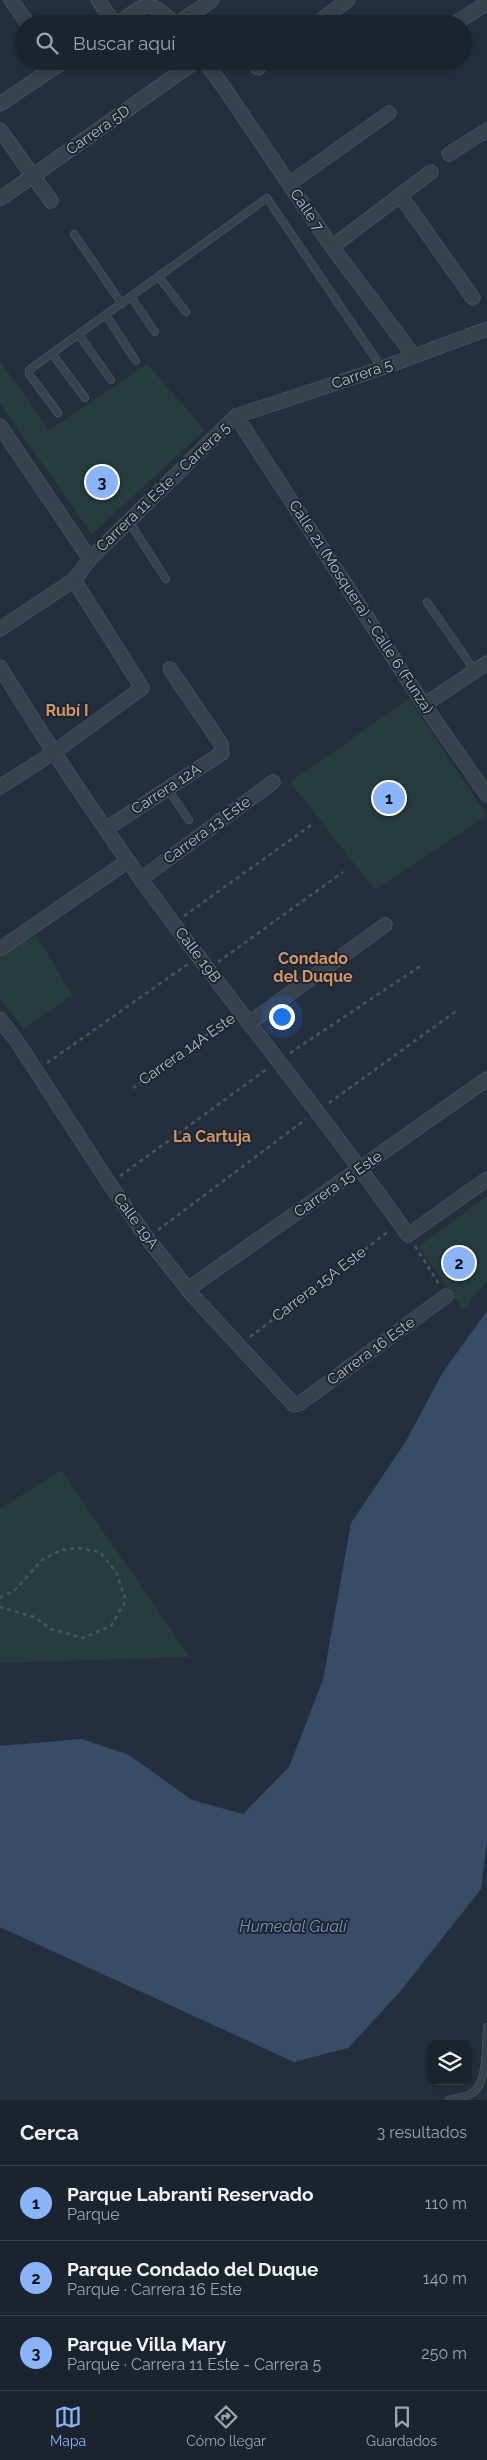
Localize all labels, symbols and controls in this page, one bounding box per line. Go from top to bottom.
search box [15,15,472,70]
icon: search [33,29,61,57]
text: Buscar aquí [73,32,175,54]
street label: Carrera 5D [63,101,134,159]
street label: Calle 7 [286,185,328,235]
street label: Carrera 5 [329,355,395,393]
street label: Carrera 11 Este - Carrera 5 [93,419,233,555]
pin: 3 [86,463,118,501]
street label: Calle 21 (Mosquera) - Calle 6 (Funza) [285,497,437,717]
district label: Rubí I [45,701,89,720]
street label: Carrera 12A [128,760,204,818]
pin: 1 [373,779,405,817]
street label: Carrera 13 Este [160,792,254,868]
street label: Calle 19B [171,924,225,986]
district label: Condado del Duque [273,949,353,986]
your location [269,1004,295,1030]
street label: Carrera 14A Este [136,1009,239,1089]
district label: La Cartuja [173,1127,251,1146]
street label: Carrera 15 Este [291,1147,386,1221]
street label: Calle 19A [110,1190,162,1252]
street label: Carrera 15A Este [268,1243,370,1325]
pin: 2 [443,1244,475,1282]
street label: Carrera 16 Este [324,1313,419,1389]
water label: Humedal Gualí [239,1917,348,1936]
map controls [427,2040,472,2085]
button: layers [427,2040,472,2085]
text: Cerca [20,2120,79,2145]
text: 3 resultados [377,2123,467,2142]
text: Parque Labranti Reservado [67,2183,314,2205]
text: 1 [32,2194,40,2213]
text: 110 m [425,2194,467,2213]
text: Parque [67,2205,120,2224]
text: Parque Condado del Duque [67,2258,318,2280]
text: 2 [31,2269,41,2288]
text: 140 m [423,2269,467,2288]
text: Parque · Carrera 16 Este [67,2280,242,2299]
text: Parque Villa Mary [67,2333,226,2355]
text: 3 [32,2344,40,2363]
text: 250 m [421,2344,467,2363]
text: Parque · Carrera 11 Este - Carrera 5 [67,2355,321,2374]
tab: Mapa [50,2403,86,2449]
tab: Cómo llegar [186,2403,266,2449]
tab: Guardados [366,2403,437,2449]

